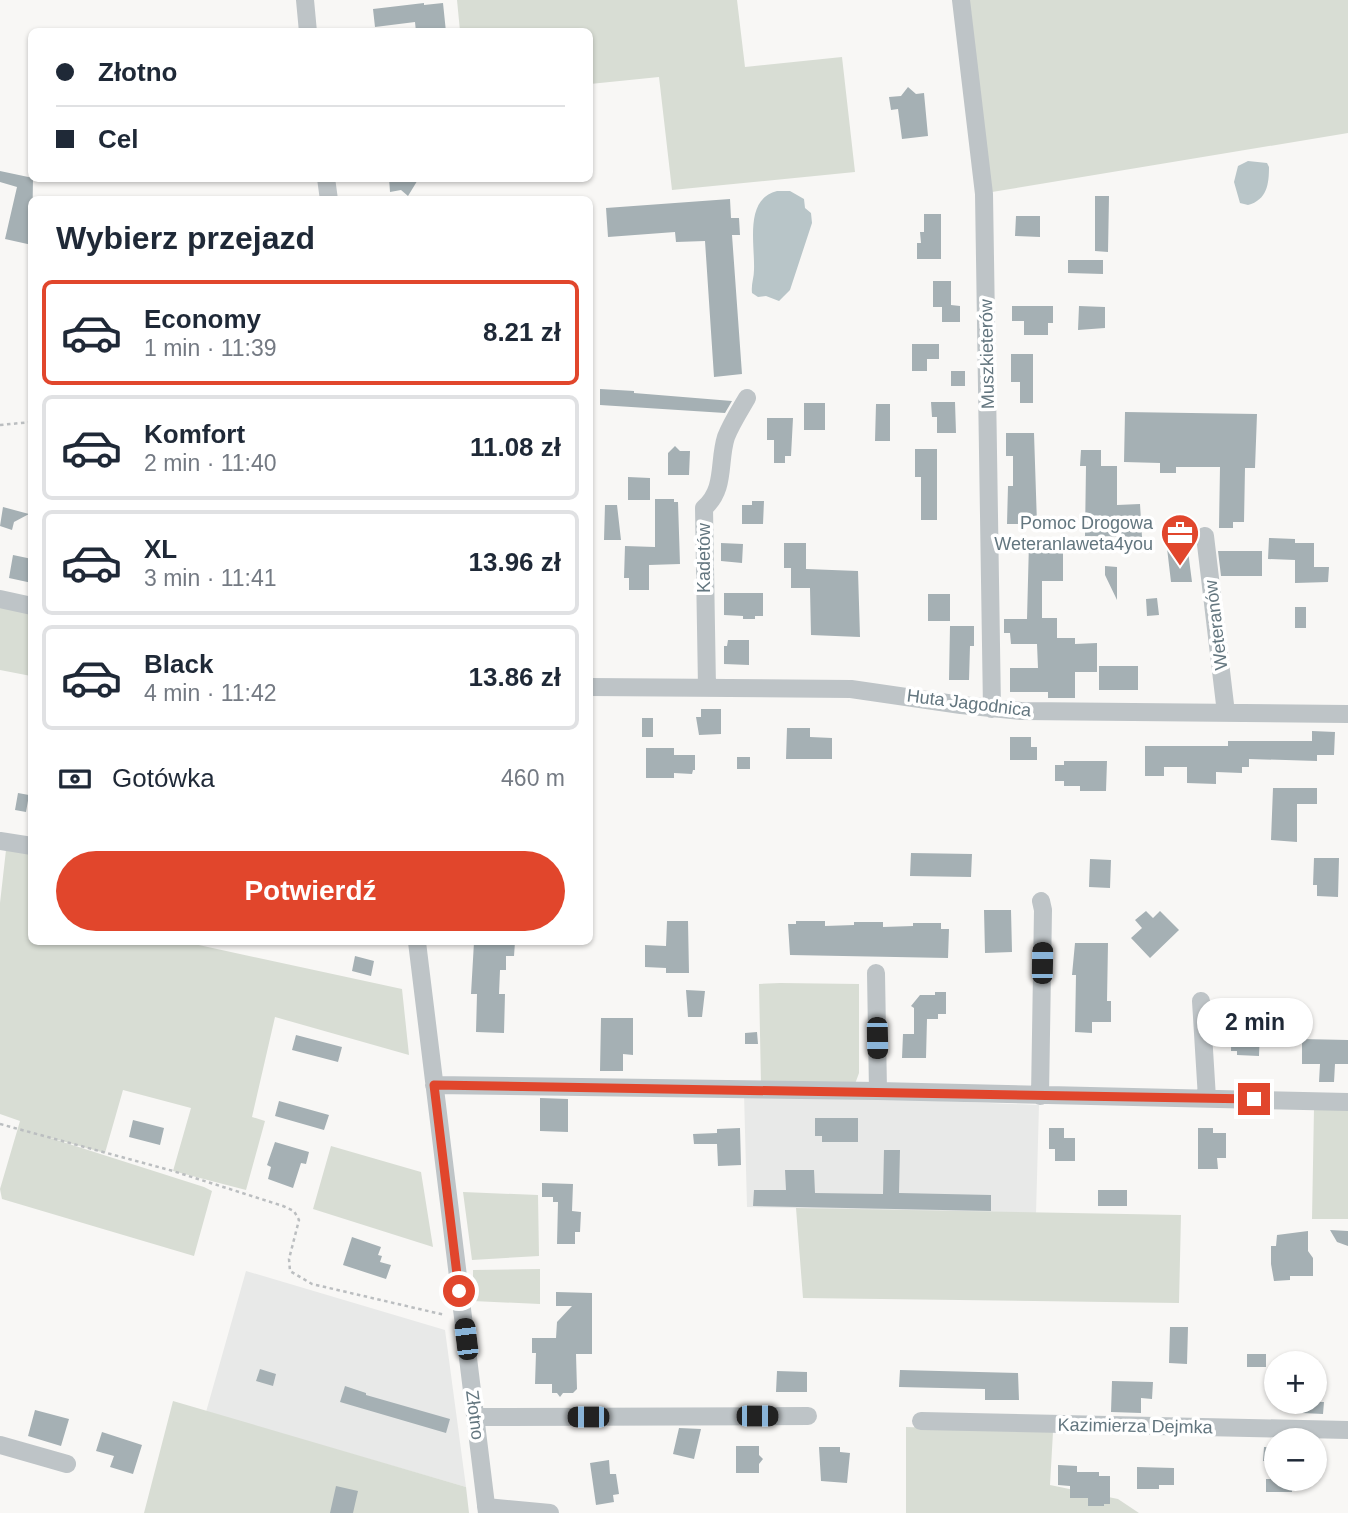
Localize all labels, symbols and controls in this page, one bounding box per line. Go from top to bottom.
text: Złotno [98,57,177,87]
text: Cel [98,124,138,154]
text: Wybierz przejazd [56,220,315,256]
street label: Muszkieterów [976,298,998,409]
icon: car [60,301,123,364]
text: Economy [144,304,261,334]
text: 8.21 zł [483,317,561,347]
text: 1 min · 11:39 [144,335,277,361]
icon: car [60,416,123,479]
text: Komfort [144,419,245,449]
text: 11.08 zł [470,432,561,462]
text: 2 min · 11:40 [144,450,277,476]
office icon: Pomoc Drogowa Weteranlaweta4you [1159,512,1201,567]
place label: Pomoc Drogowa Weteranlaweta4you [994,513,1154,554]
street label: Kadetów [694,522,714,593]
icon: car [60,531,123,594]
text: XL [144,534,177,564]
text: 13.96 zł [468,547,561,577]
text: 3 min · 11:41 [144,565,277,591]
street label: Weteranów [1200,578,1231,671]
icon: car [60,646,123,709]
text: Black [144,649,213,679]
text: 13.86 zł [468,662,561,692]
text: 4 min · 11:42 [144,680,277,706]
street label: Huta Jagodnica [906,685,1033,721]
icon: cash [56,760,94,798]
text: Gotówka [112,763,215,793]
text: 460 m [501,765,565,791]
button: Potwierdź [56,851,565,931]
car [1032,942,1053,984]
callout: 2 min [1196,998,1312,1046]
text: 2 min [1225,1009,1285,1035]
car [867,1017,888,1059]
route end [1238,1083,1270,1115]
route start [443,1275,475,1307]
car [454,1317,479,1361]
map controls [1264,1351,1327,1491]
button: + [1264,1351,1327,1414]
street label: Złotno [462,1389,488,1441]
car [737,1406,779,1427]
car [568,1407,610,1428]
street label: Kazimierza Dejmka [1057,1415,1214,1437]
button: − [1264,1428,1327,1491]

